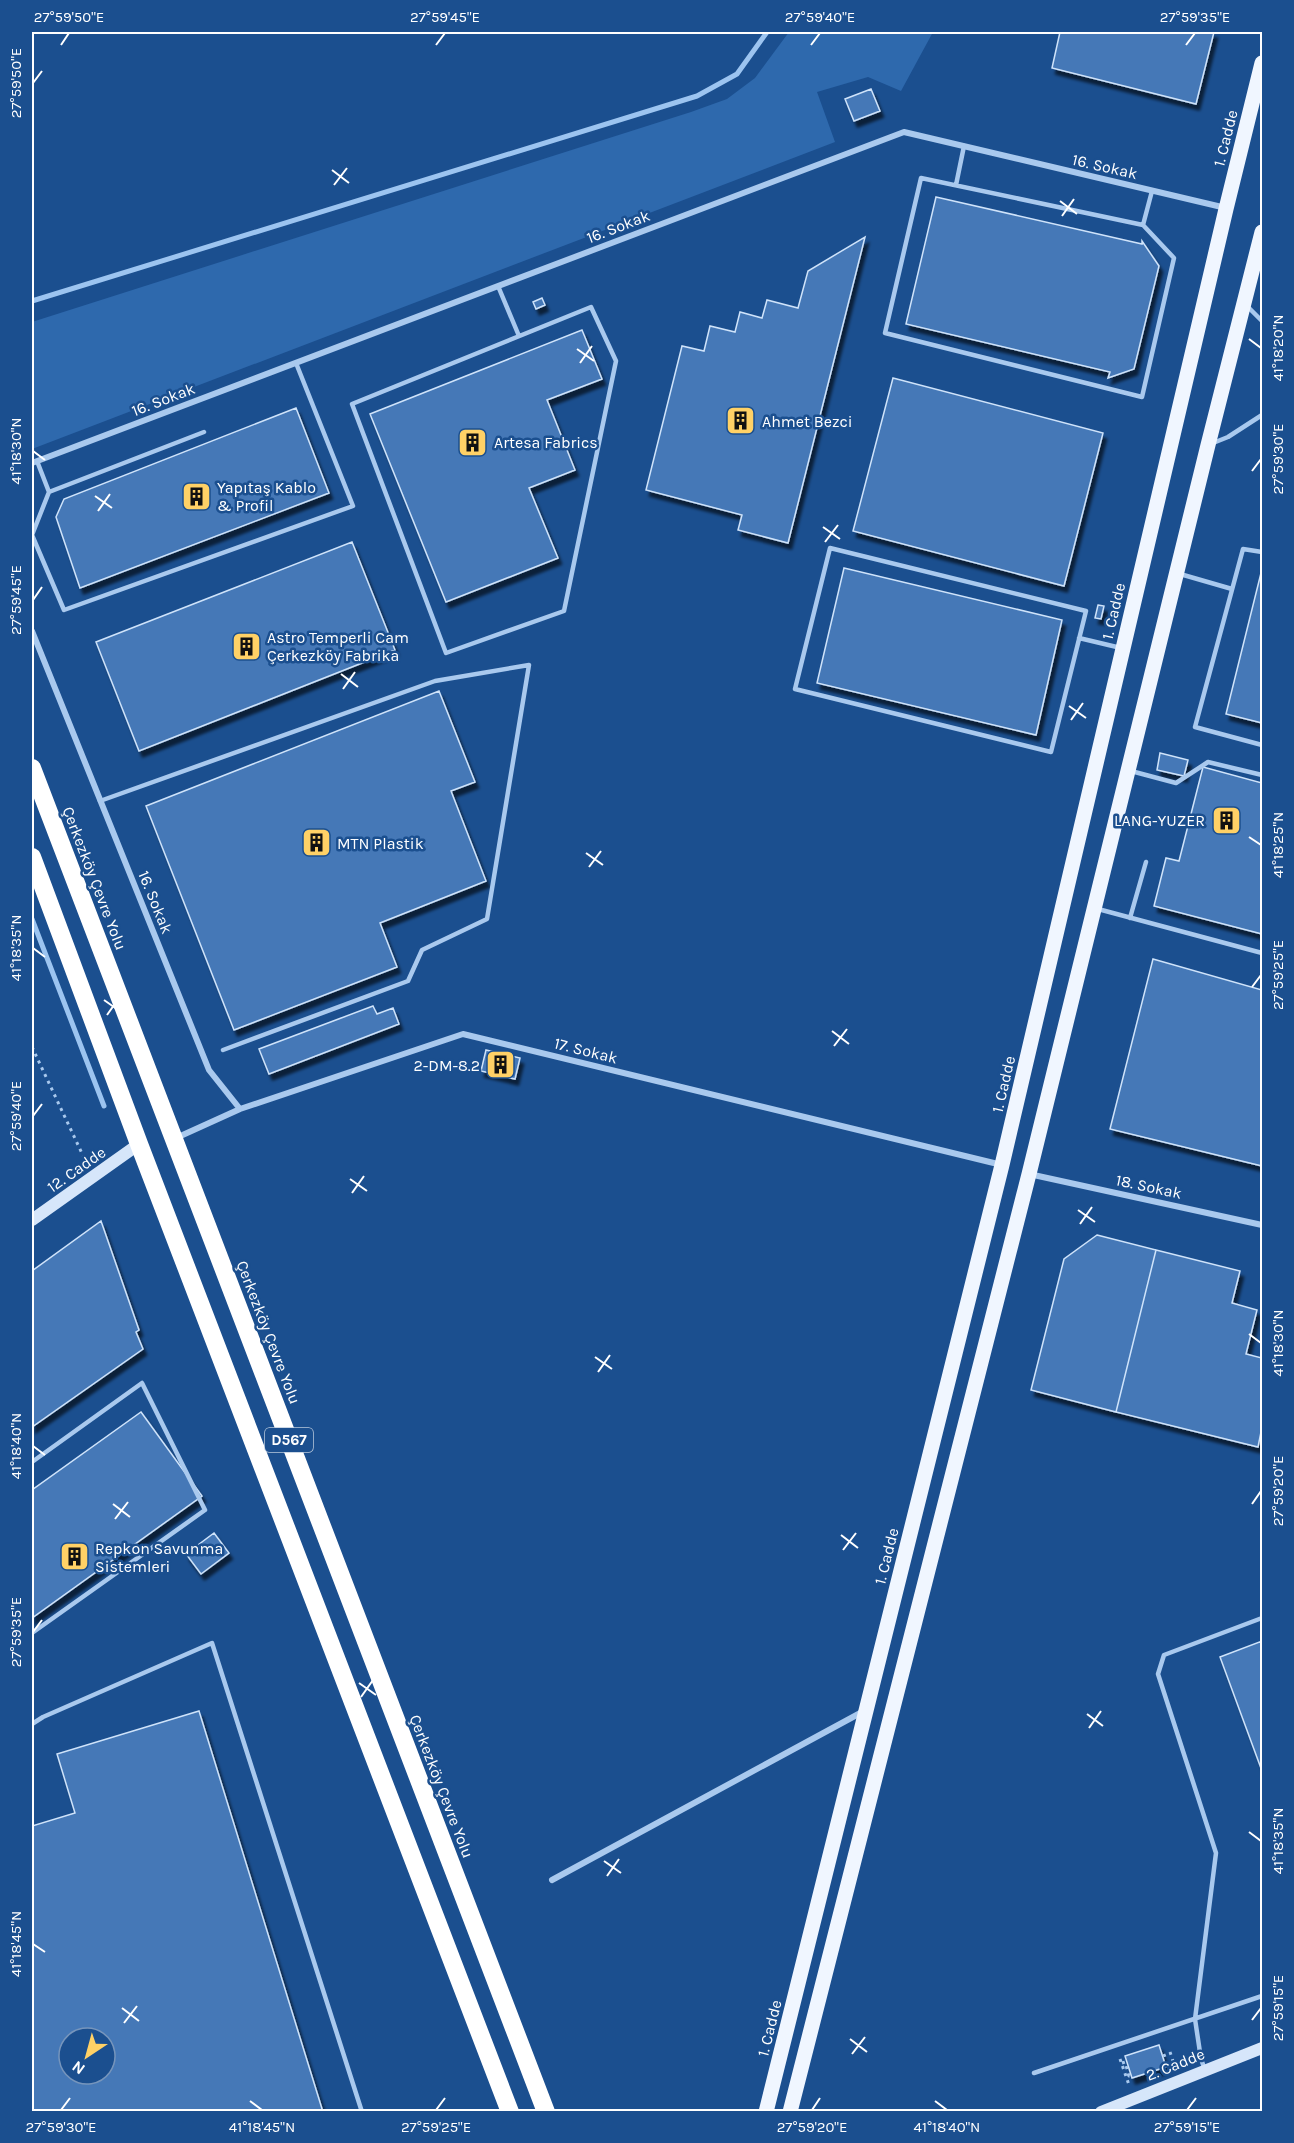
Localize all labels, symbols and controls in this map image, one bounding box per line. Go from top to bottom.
text: 27°59'50"E [34,8,104,26]
text: 27°59'45"E [410,8,480,26]
text: 27°59'40"E [785,8,855,26]
text: 27°59'35"E [1160,8,1230,26]
text: 27°59'50"E [7,48,25,118]
street label: 1. Cadde [1209,108,1242,168]
street label: 16. Sokak [1070,150,1139,183]
street label: 16. Sokak [584,206,653,247]
text: 41°18'20"N [1269,314,1287,382]
street label: 16. Sokak [129,379,198,420]
building icon: Ahmet Bezci [725,405,757,437]
place label: Ahmet Bezci [762,412,853,431]
text: 41°18'30"N [7,417,25,485]
text: 27°59'30"E [1269,424,1287,494]
building icon: Artesa Fabrics [457,426,489,458]
place label: Artesa Fabrics [494,433,598,452]
place label: Yapıtaş Kablo & Profil [217,478,316,515]
building icon: Yapıtaş Kablo & Profil [180,480,212,512]
text: 27°59'45"E [7,565,25,635]
street label: 1. Cadde [1098,581,1129,641]
place label: Astro Temperli Cam Çerkezköy Fabrika [267,628,409,665]
building icon: Astro Temperli Cam Çerkezköy Fabrika [230,630,262,662]
street label: Çerkezköy Çevre Yolu [58,804,131,953]
building icon: LANG-YUZER [1210,804,1242,836]
place label: LANG-YUZER [1114,811,1205,830]
text: 41°18'25"N [1269,812,1287,878]
building icon: MTN Plastik [300,827,332,859]
place label: MTN Plastik [337,834,424,853]
street label: 16. Sokak [134,868,177,937]
text: 41°18'35"N [7,915,25,981]
text: 27°59'25"E [1269,940,1287,1010]
street label: 17. Sokak [552,1033,620,1068]
building icon: 2-DM-8.2 [485,1049,517,1081]
street label: 1. Cadde [988,1054,1019,1114]
place label: 2-DM-8.2 [414,1056,480,1075]
text: 27°59'40"E [7,1081,25,1151]
street label: 12. Cadde [43,1142,109,1196]
street label: 18. Sokak [1114,1170,1184,1203]
street label: Çerkezköy Çevre Yolu [232,1258,305,1407]
text: 41°18'30"N [1269,1309,1287,1377]
text: 41°18'40"N [7,1413,25,1479]
road number: D567 [265,1428,313,1452]
text: 27°59'20"E [1269,1456,1287,1526]
street label: 1. Cadde [870,1526,903,1586]
place label: Repkon Savunma Sistemleri [95,1539,223,1576]
building icon: Repkon Savunma Sistemleri [58,1541,90,1573]
text: 27°59'35"E [7,1597,25,1667]
street label: Çerkezköy Çevre Yolu [405,1712,478,1861]
text: 41°18'35"N [1269,1808,1287,1874]
text: 41°18'45"N [7,1911,25,1977]
text: 27°59'15"E [1269,1975,1287,2041]
street label: 1. Cadde [753,1998,786,2058]
north arrow [57,2026,117,2086]
street label: 2. Cadde [1143,2044,1207,2085]
text: N [68,2057,89,2079]
text: 27°59'30"E [26,2118,96,2136]
text: 41°18'45"N [229,2118,295,2136]
text: 27°59'25"E [401,2118,471,2136]
text: 27°59'20"E [777,2118,847,2136]
text: 41°18'40"N [914,2118,980,2136]
text: 27°59'15"E [1154,2118,1220,2136]

